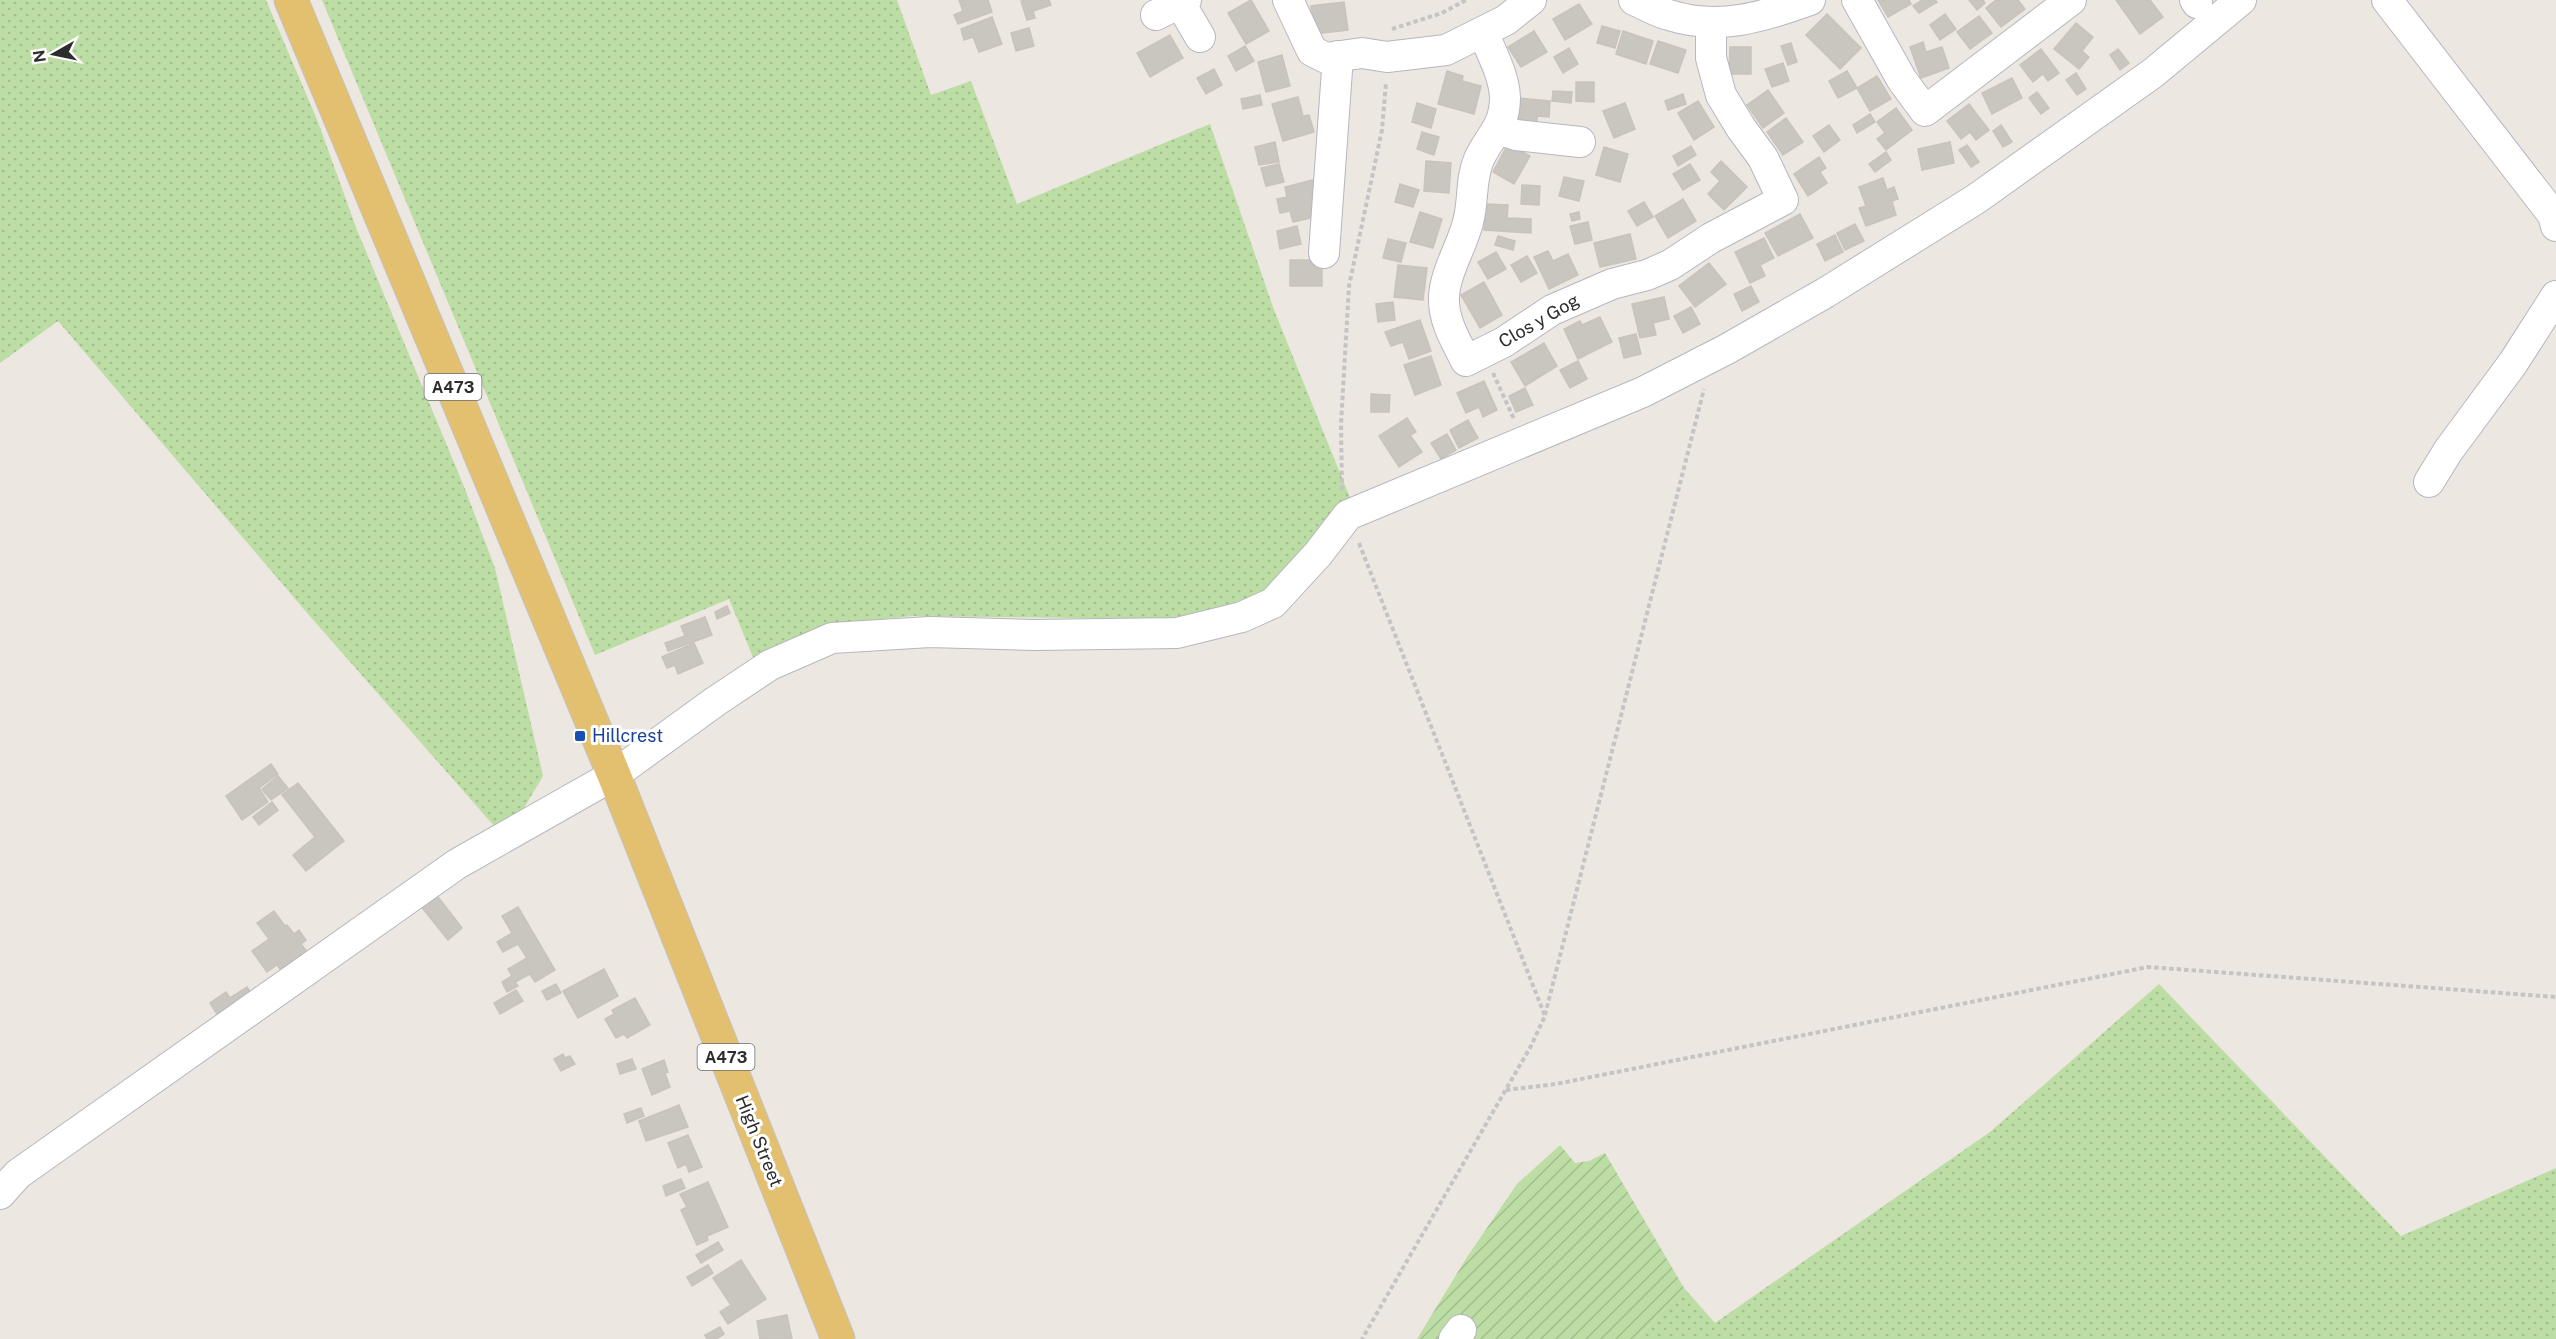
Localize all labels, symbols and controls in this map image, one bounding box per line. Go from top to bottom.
north arrow [24,24,84,84]
text: N [29,49,50,64]
street label: Clos y Gog [1495,289,1583,352]
road number: A473 [424,374,482,400]
place label: Hillcrest [592,725,663,746]
marker: Hillcrest [573,729,587,743]
road number: A473 [698,1044,754,1070]
street label: High Street [732,1092,787,1190]

